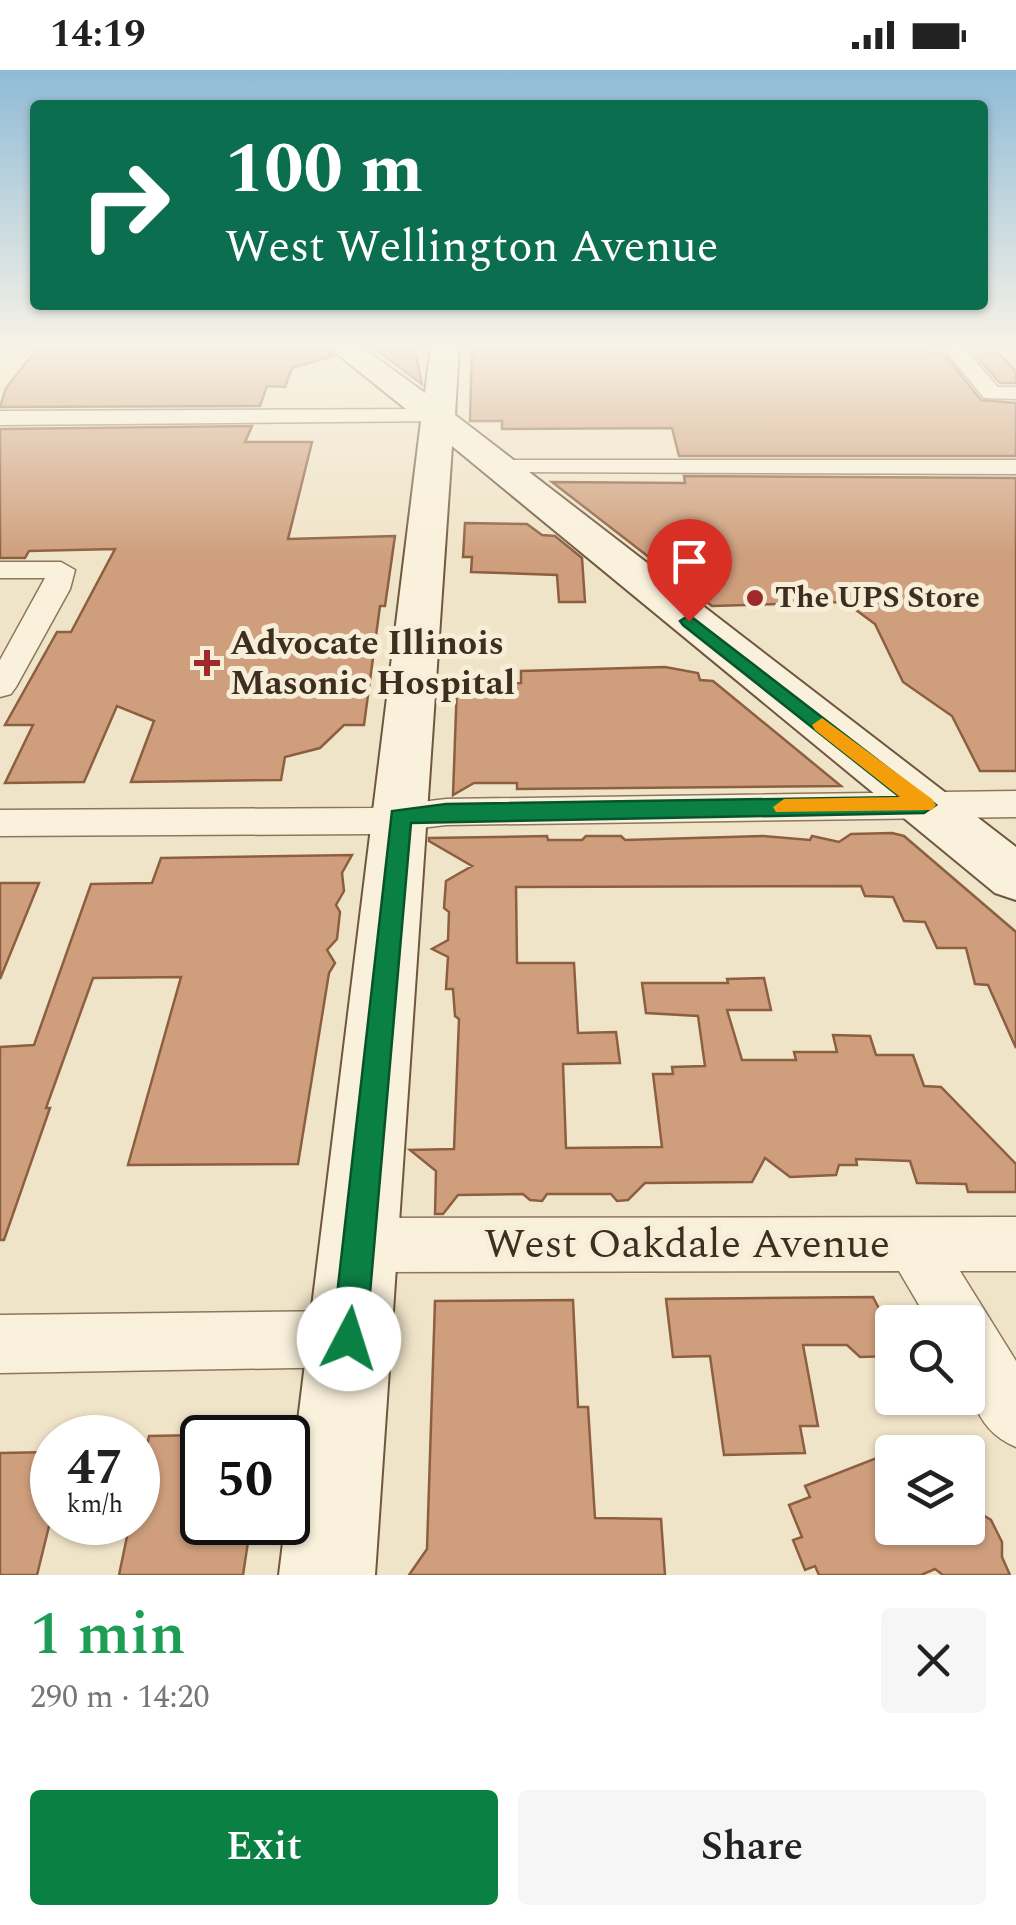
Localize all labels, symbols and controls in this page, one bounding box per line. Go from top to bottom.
text: 14:19 [50,6,145,64]
text: 100 m [225,117,423,223]
icon: right [60,140,190,270]
text: West Wellington Avenue [225,213,719,282]
pin [647,519,732,622]
icon: arrive [662,534,717,589]
place label: The UPS Store [775,575,980,621]
marker: The UPS Store [744,587,766,609]
place label: Advocate Illinois Masonic Hospital [230,617,515,710]
marker: Advocate Illinois Masonic Hospital [194,650,220,676]
street label: West Oakdale Avenue [484,1213,890,1276]
position arrow [297,1287,401,1391]
map controls [875,1305,985,1545]
button: search [875,1305,985,1415]
speed limit sign: 50 [180,1415,310,1545]
text: 47 [67,1430,123,1506]
button: layers [875,1435,985,1545]
text: km/h [67,1486,123,1524]
text: 1 min [30,1589,186,1681]
button: close [881,1608,986,1713]
text: 290 m · 14:20 [30,1673,210,1722]
button: Exit [30,1790,498,1905]
button: Share [518,1790,986,1905]

